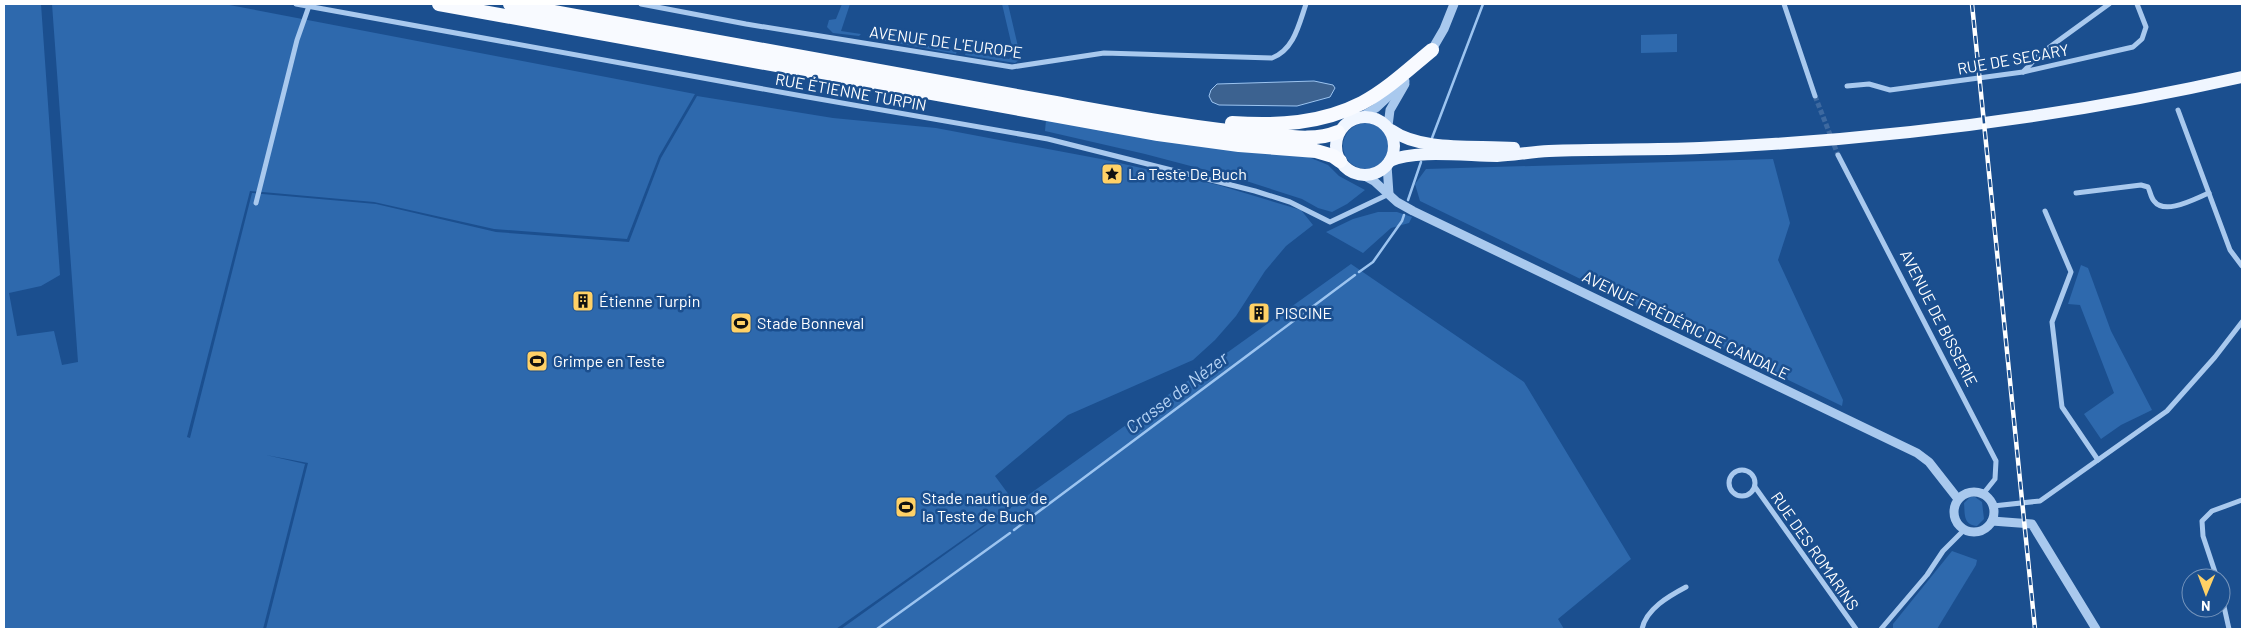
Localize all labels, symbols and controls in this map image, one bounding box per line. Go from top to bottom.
street label: AVENUE DE L'EUROPE [868,21,1024,62]
street label: RUE DE SECARY [1956,39,2070,78]
street label: RUE ÉTIENNE TURPIN [774,69,928,114]
place icon: La Teste De Buch [1100,162,1124,186]
place label: La Teste De Buch [1128,164,1247,183]
street label: AVENUE DE BISSERIE [1897,246,1982,389]
street label: AVENUE FRÉDÉRIC DE CANDALE [1580,266,1793,383]
building icon: Étienne Turpin [571,289,595,313]
place label: Étienne Turpin [599,291,700,310]
building icon: PISCINE [1247,301,1271,325]
place label: PISCINE [1275,303,1332,322]
sports icon: Stade Bonneval [729,311,753,335]
place label: Stade Bonneval [757,313,864,332]
water label: Crasse de Nézer [1121,346,1232,438]
sports icon: Grimpe en Teste [525,349,549,373]
place label: Grimpe en Teste [553,351,665,370]
place label: Stade nautique de la Teste de Buch [922,488,1048,525]
street label: RUE DES ROMARINS [1767,488,1863,614]
sports icon: Stade nautique de la Teste de Buch [894,495,918,519]
north arrow [2181,568,2231,618]
text: N [2201,598,2211,615]

